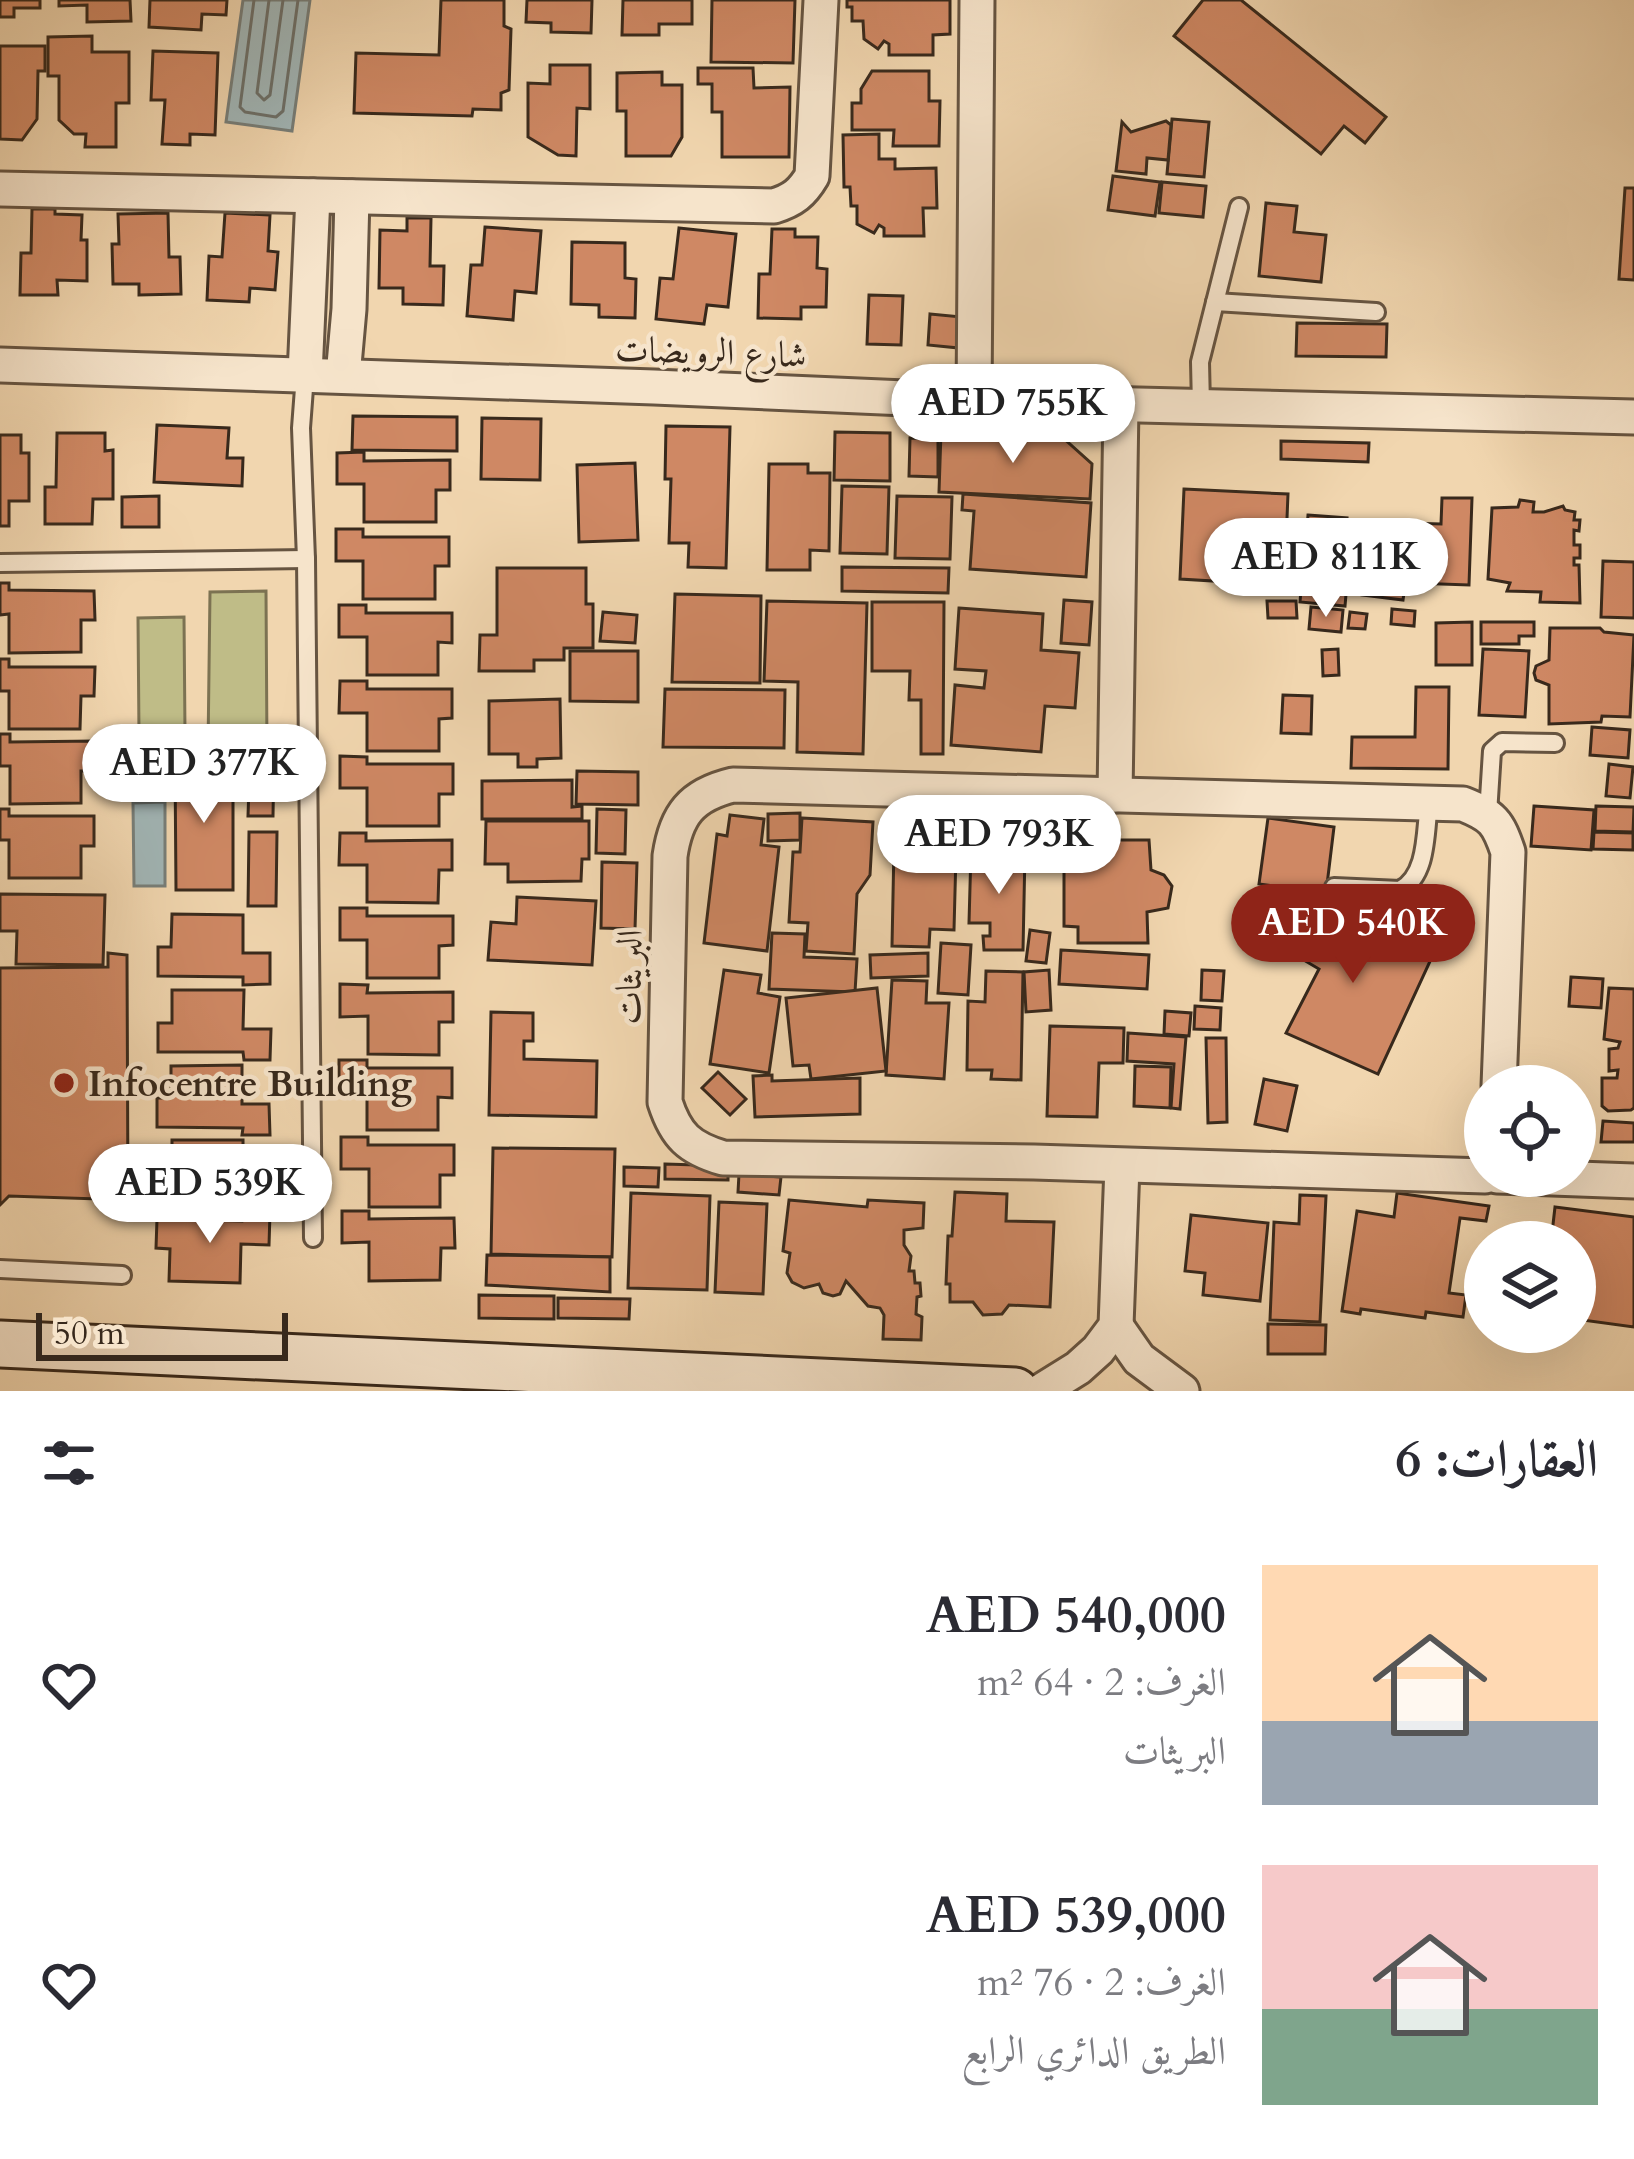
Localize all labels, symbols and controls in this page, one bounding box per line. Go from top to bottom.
street label: شارع الرويضات [614,325,807,385]
pin: AED 755K [889,364,1137,466]
text: AED 755K [918,376,1108,429]
pin: AED 811K [1202,518,1450,620]
text: AED 811K [1231,530,1421,583]
pin: AED 377K [80,724,328,826]
text: AED 377K [109,736,299,789]
pin: AED 793K [875,795,1123,897]
text: AED 793K [904,807,1094,860]
pin: AED 540K [1229,884,1477,986]
text: AED 540K [1258,896,1448,949]
street label: البريثات [604,929,655,1025]
place label: Infocentre Building [88,1060,412,1109]
map controls [1464,1065,1596,1353]
button: locate [1464,1065,1596,1197]
marker: Infocentre Building [51,1070,77,1096]
pin: AED 539K [86,1144,334,1246]
text: AED 539K [115,1156,305,1209]
button: layers [1464,1221,1596,1353]
scale bar [36,1307,288,1360]
text: 50 m [54,1311,125,1356]
text: العقارات: 6 [1395,1425,1598,1495]
icon: filters [36,1430,102,1496]
text: AED 540,000 [926,1581,1226,1651]
icon: home [1358,1613,1502,1757]
icon: heart [36,1652,102,1718]
text: الغرف: 2 · 64 m² [977,1656,1226,1709]
text: البريثات [1123,1725,1226,1778]
text: AED 539,000 [926,1881,1226,1951]
icon: home [1358,1913,1502,2057]
icon: heart [36,1952,102,2018]
text: الغرف: 2 · 76 m² [977,1956,1226,2009]
text: الطريق الدائري الرابع [961,2025,1226,2078]

